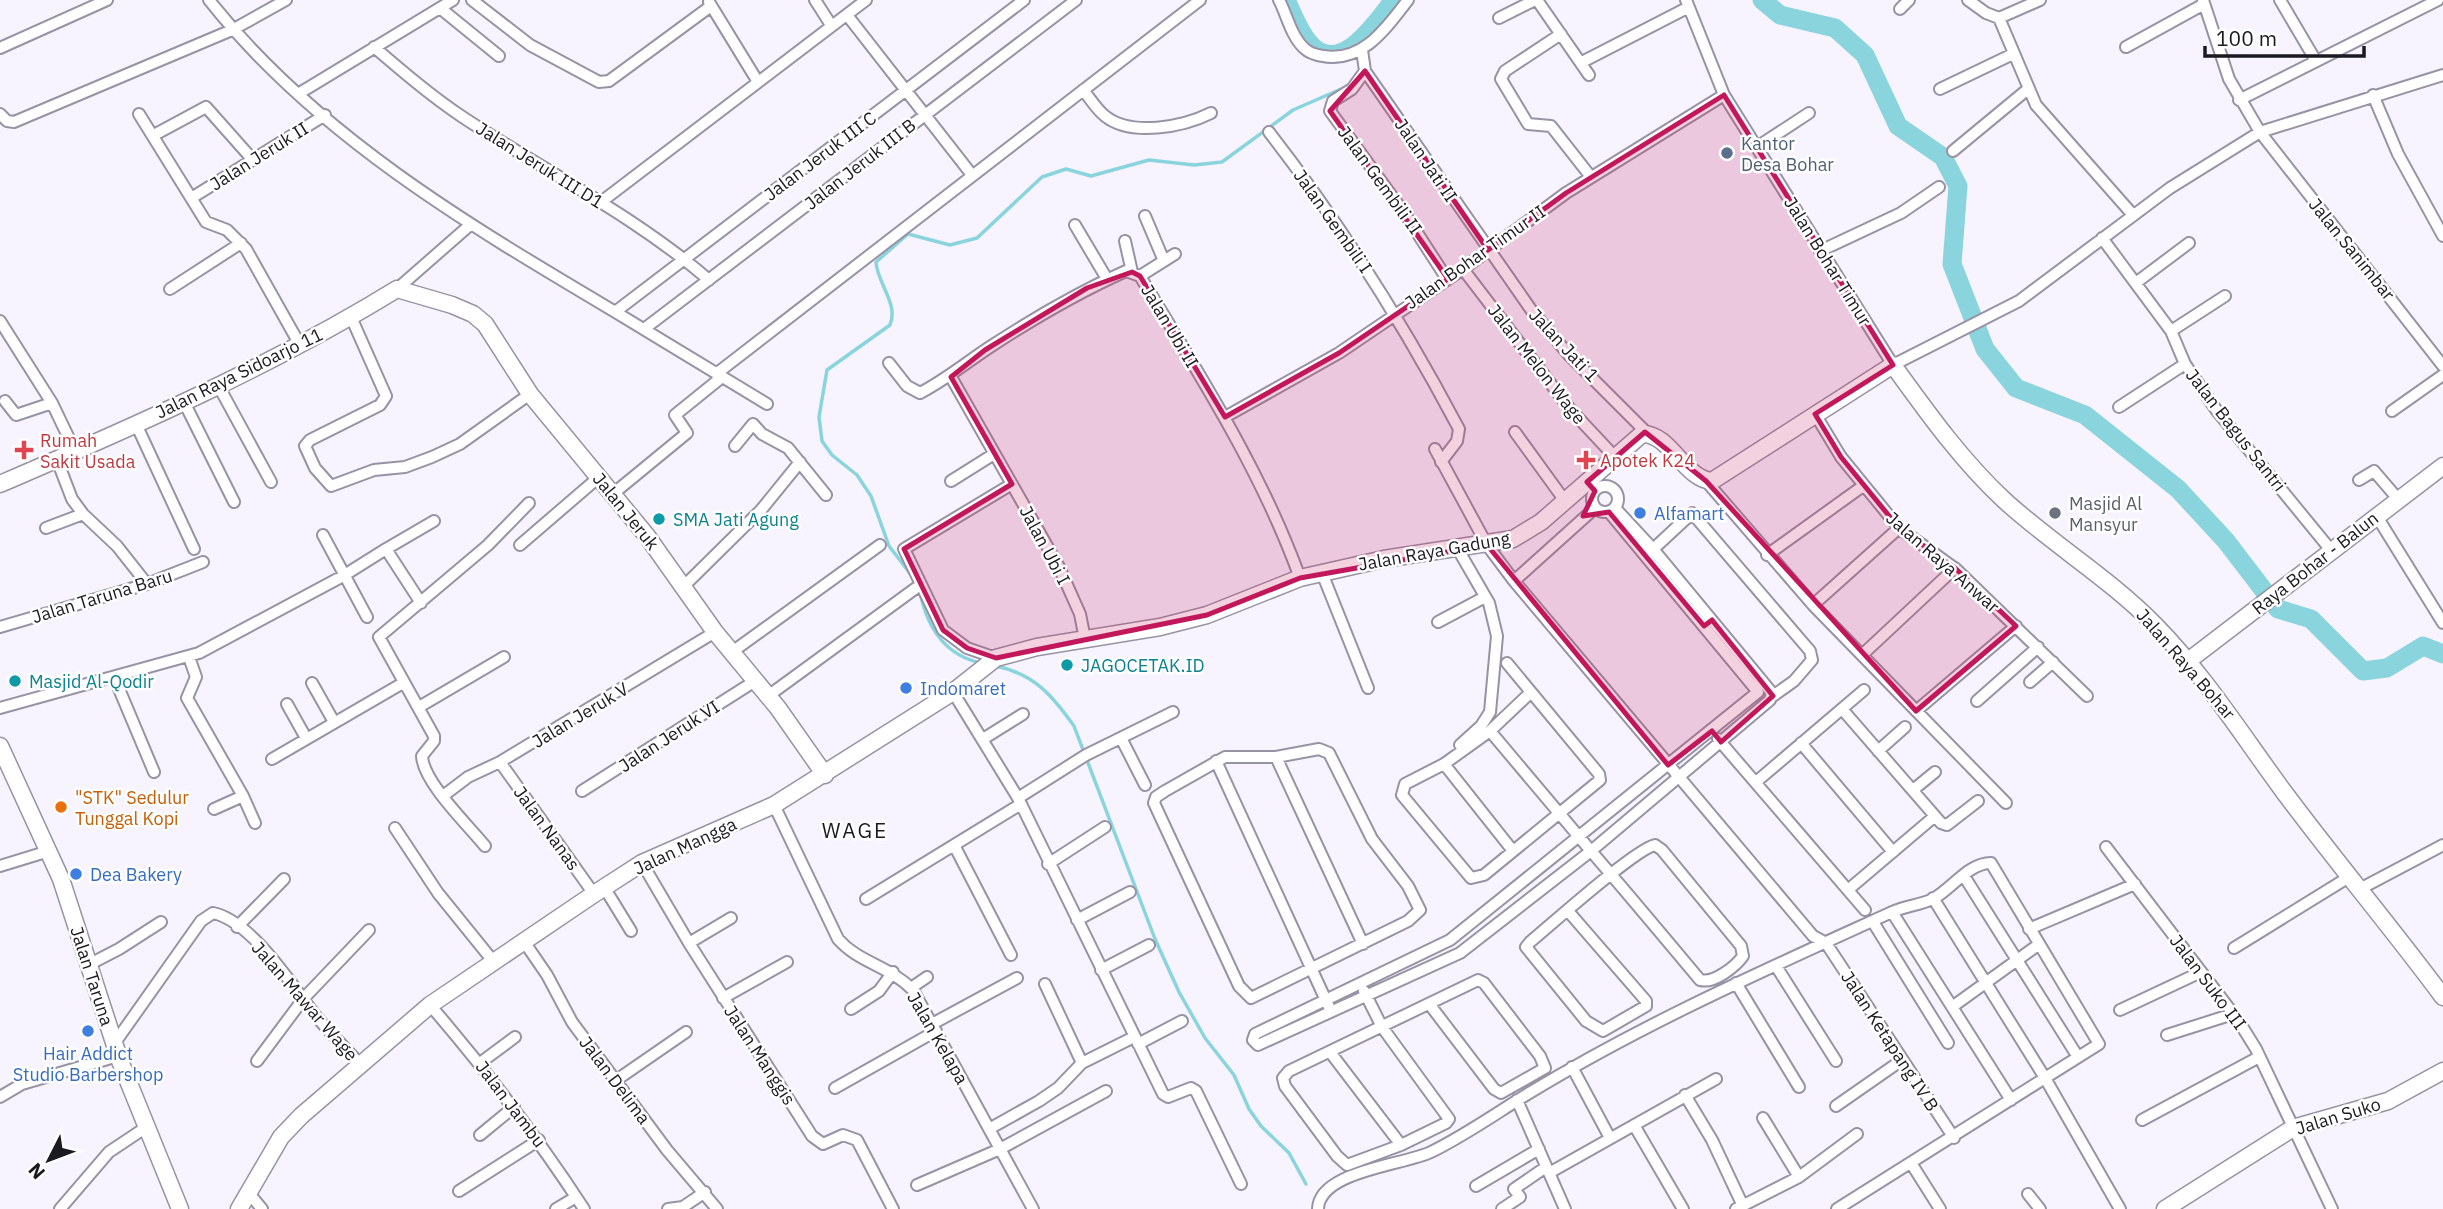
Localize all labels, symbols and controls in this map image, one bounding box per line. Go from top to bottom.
scale bar [2205,14,2364,58]
text: 100 m [2216,24,2277,52]
street label: Jalan Jeruk III C [759,106,881,206]
street label: Jalan Jeruk III B [800,113,920,215]
street label: Jalan Jati II [1390,114,1462,206]
street label: Jalan Jeruk II [205,117,313,195]
street label: Jalan Jeruk III D1 [472,117,608,213]
street label: Jalan Gembili II [1333,122,1427,238]
place label: Kantor Desa Bohar [1741,132,1834,176]
marker: Kantor Desa Bohar [1719,145,1735,161]
street label: Jalan Gembili I [1289,165,1377,277]
street label: Jalan Bohar Timur [1779,192,1877,330]
street label: Jalan Sanimbar [2304,193,2400,305]
street label: Jalan Bohar Timur II [1400,200,1550,314]
street label: Jalan Ubi II [1136,280,1204,372]
street label: Jalan Melon Wage [1483,299,1591,429]
street label: Jalan Jati 1 [1524,303,1604,387]
street label: Jalan Raya Sidoarjo 11 [152,322,326,424]
street label: Jalan Bagus Santri [2181,364,2291,496]
place label: Rumah Sakit Usada [40,429,136,473]
marker: Rumah Sakit Usada [14,440,34,460]
place label: Apotek K24 [1600,449,1695,472]
marker: Apotek K24 [1578,452,1594,468]
street label: Jalan Jeruk [588,468,665,555]
place label: Masjid Al Mansyur [2069,492,2142,536]
street label: Jalan Ubi I [1015,501,1075,589]
place label: Alfamart [1654,502,1724,525]
marker: Alfamart [1632,505,1648,521]
marker: Masjid Al Mansyur [2047,505,2063,521]
street label: Jalan Raya Anwar [1882,506,2005,618]
street label: Raya Bohar - Balun [2247,506,2383,620]
place label: SMA Jati Agung [673,508,799,531]
marker: SMA Jati Agung [651,511,667,527]
street label: Jalan Raya Gadung [1356,526,1512,576]
street label: Jalan Taruna Baru [29,564,175,628]
street label: Jalan Raya Bohar [2132,604,2241,724]
place label: JAGOCETAK.ID [1081,654,1205,677]
marker: JAGOCETAK.ID [1059,657,1075,673]
place label: Masjid Al-Qodir [29,670,154,693]
marker: Masjid Al-Qodir [7,673,23,689]
street label: Jalan Jeruk V [528,677,632,753]
place label: Indomaret [920,677,1006,700]
marker: Indomaret [898,680,914,696]
street label: Jalan Jeruk VI [614,695,724,777]
street label: Jalan Nanas [509,781,585,875]
place label: "STK" Sedulur Tunggal Kopi [75,786,189,830]
marker: "STK" Sedulur Tunggal Kopi [53,799,69,815]
street label: Jalan Mangga [630,812,740,880]
district label: WAGE [822,816,888,844]
place label: Dea Bakery [90,863,182,886]
marker: Dea Bakery [68,866,84,882]
street label: Jalan Taruna [65,923,119,1029]
street label: Jalan Suko III [2165,930,2251,1034]
street label: Jalan Mawar Wage [247,937,363,1066]
street label: Jalan Ketapang IV B [1836,966,1944,1116]
street label: Jalan Kelapa [902,988,974,1089]
street label: Jalan Manggis [719,1001,801,1109]
marker: Hair Addict Studio Barbershop [80,1023,96,1039]
street label: Jalan Delima [574,1031,656,1129]
place label: Hair Addict Studio Barbershop [13,1042,163,1086]
street label: Jalan Jambu [471,1056,551,1152]
street label: Jalan Suko [2293,1092,2383,1140]
north arrow [14,1125,84,1195]
text: N [23,1158,50,1185]

